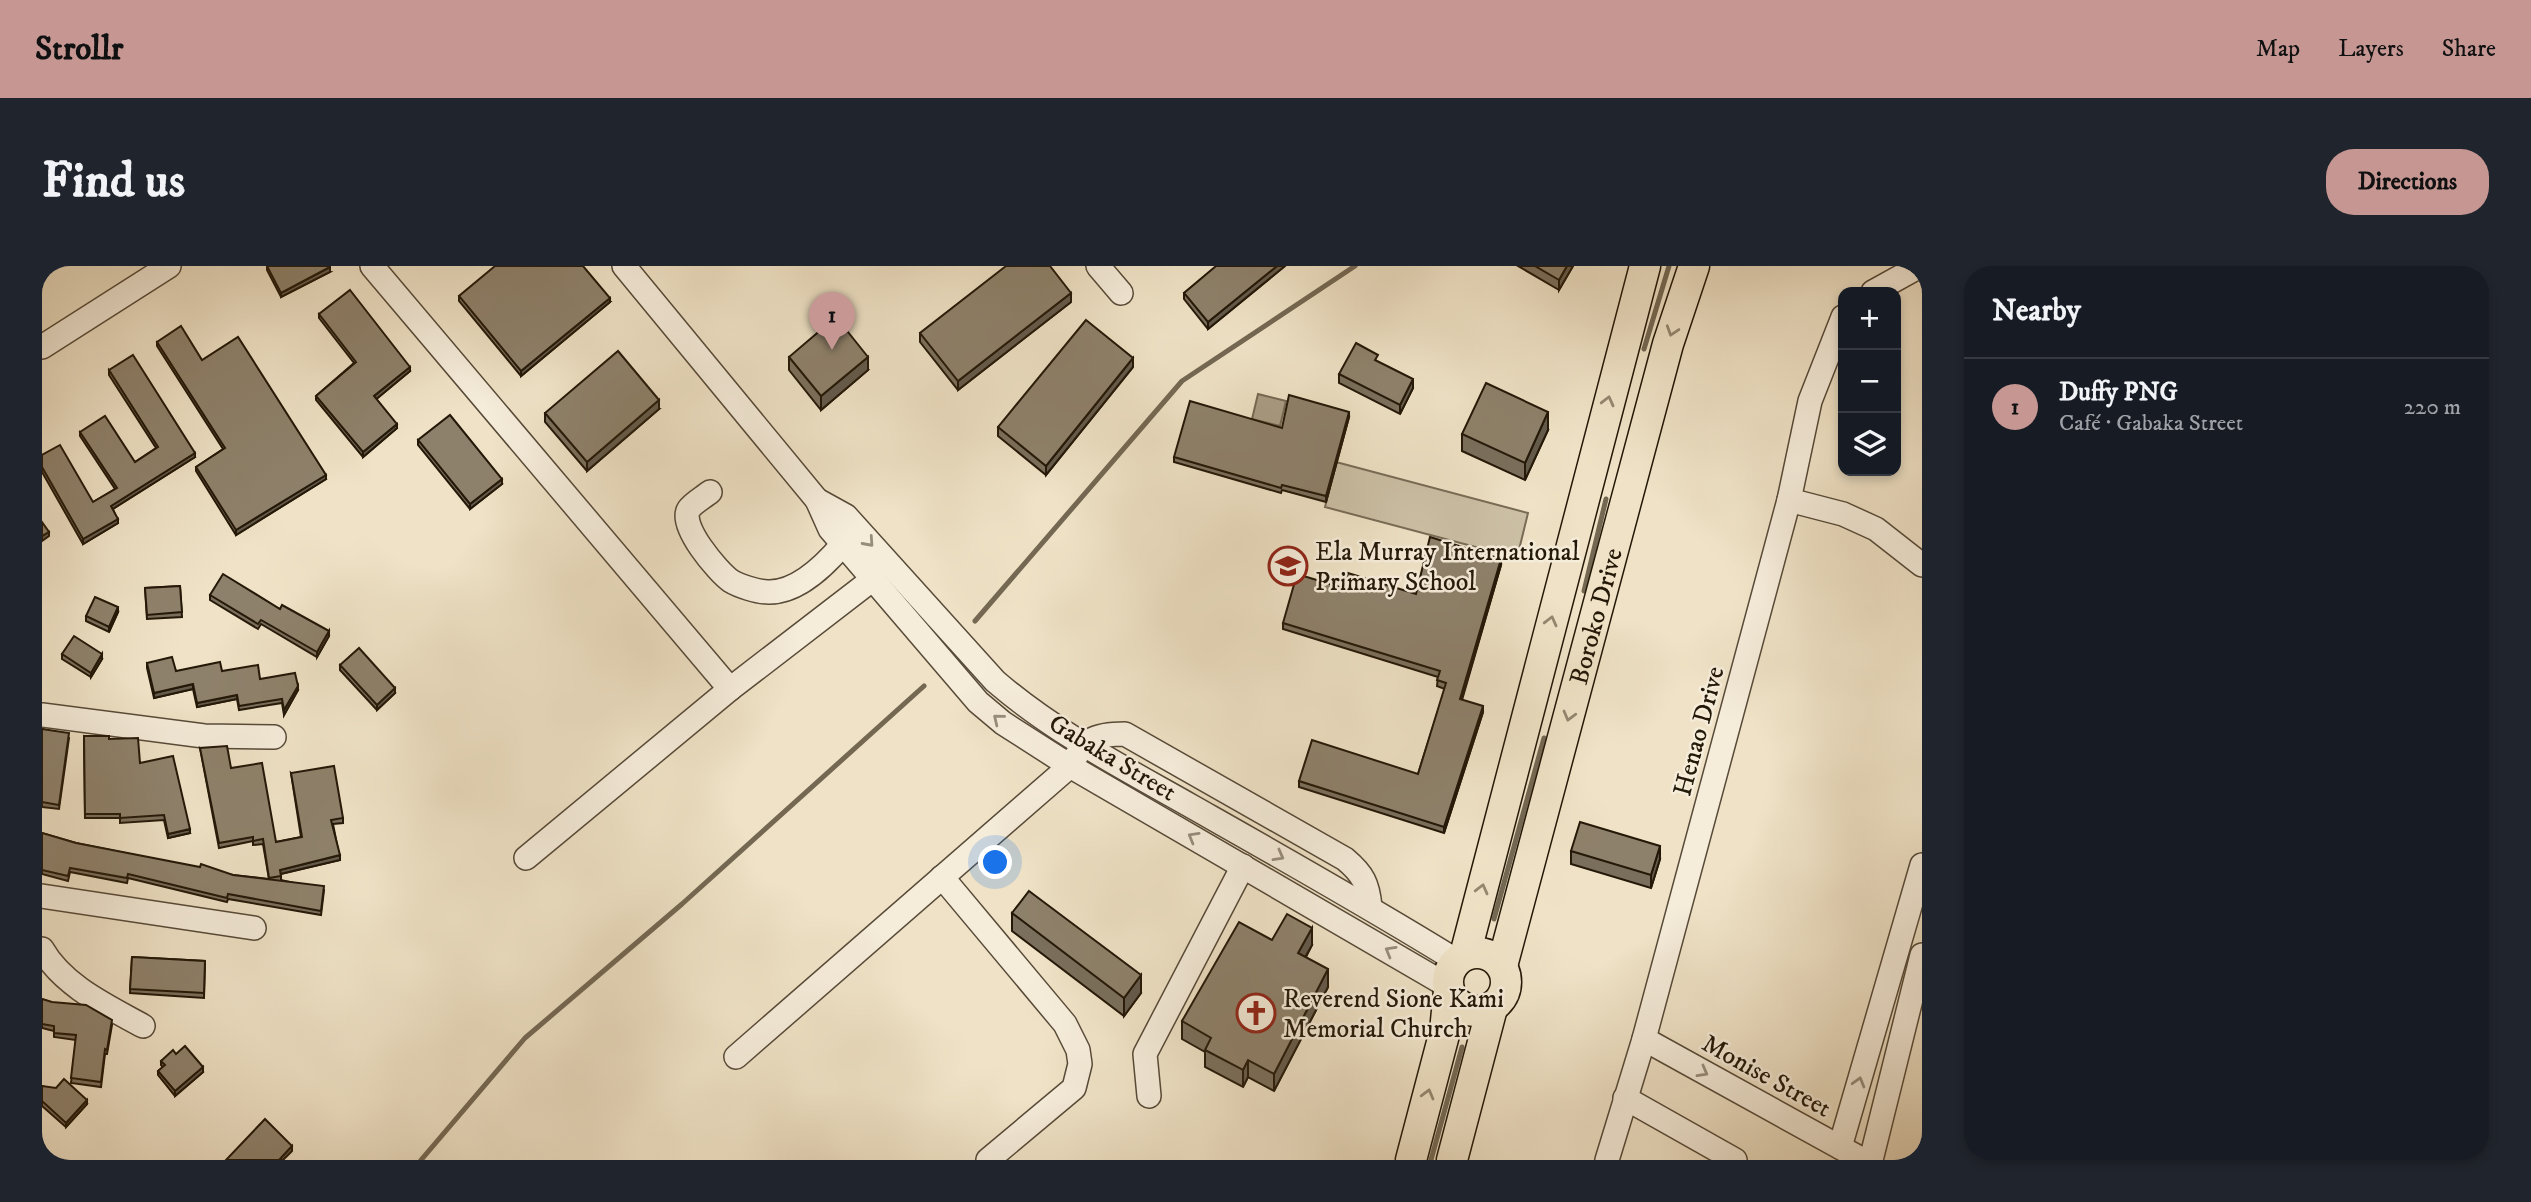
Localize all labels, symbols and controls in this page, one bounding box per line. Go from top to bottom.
text: Strollr [35,29,123,70]
text: Map [2256,34,2300,64]
text: Layers [2338,34,2404,64]
text: Share [2442,34,2496,64]
button: Directions [2326,149,2489,215]
text: Find us [42,151,185,213]
map controls [1838,287,1901,476]
button: + [1838,287,1901,350]
pin: 1 [809,292,855,350]
text: Nearby [1992,293,2081,330]
one-way arrow [1666,324,1680,336]
button: − [1838,350,1901,413]
text: Duffy PNG [2059,376,2178,409]
text: 1 [2011,393,2019,422]
text: 220 m [2404,393,2461,422]
one-way arrow [1600,395,1614,407]
text: Café · Gabaka Street [2059,409,2243,438]
button: layers [1838,413,1901,476]
one-way arrow [861,534,873,547]
place label: Ela Murray International Primary School [1315,536,1580,599]
school or university icon: Ela Murray International Primary School [1267,545,1309,587]
street label: Boroko Drive [1563,545,1631,689]
one-way arrow [1543,615,1557,627]
street label: Henao Drive [1666,663,1733,800]
street label: Gabaka Street [1042,707,1182,809]
one-way arrow [1563,710,1577,722]
one-way arrow [994,715,1007,727]
one-way arrow [1187,832,1200,845]
your location [978,845,1012,879]
one-way arrow [1272,848,1284,861]
one-way arrow [1474,883,1488,895]
one-way arrow [1384,946,1397,959]
place label: Reverend Sione Kami Memorial Church [1283,983,1504,1046]
church icon: Reverend Sione Kami Memorial Church [1235,992,1277,1034]
street label: Monise Street [1696,1027,1837,1125]
one-way arrow [1696,1064,1709,1077]
one-way arrow [1851,1076,1866,1088]
one-way arrow [1420,1088,1434,1100]

